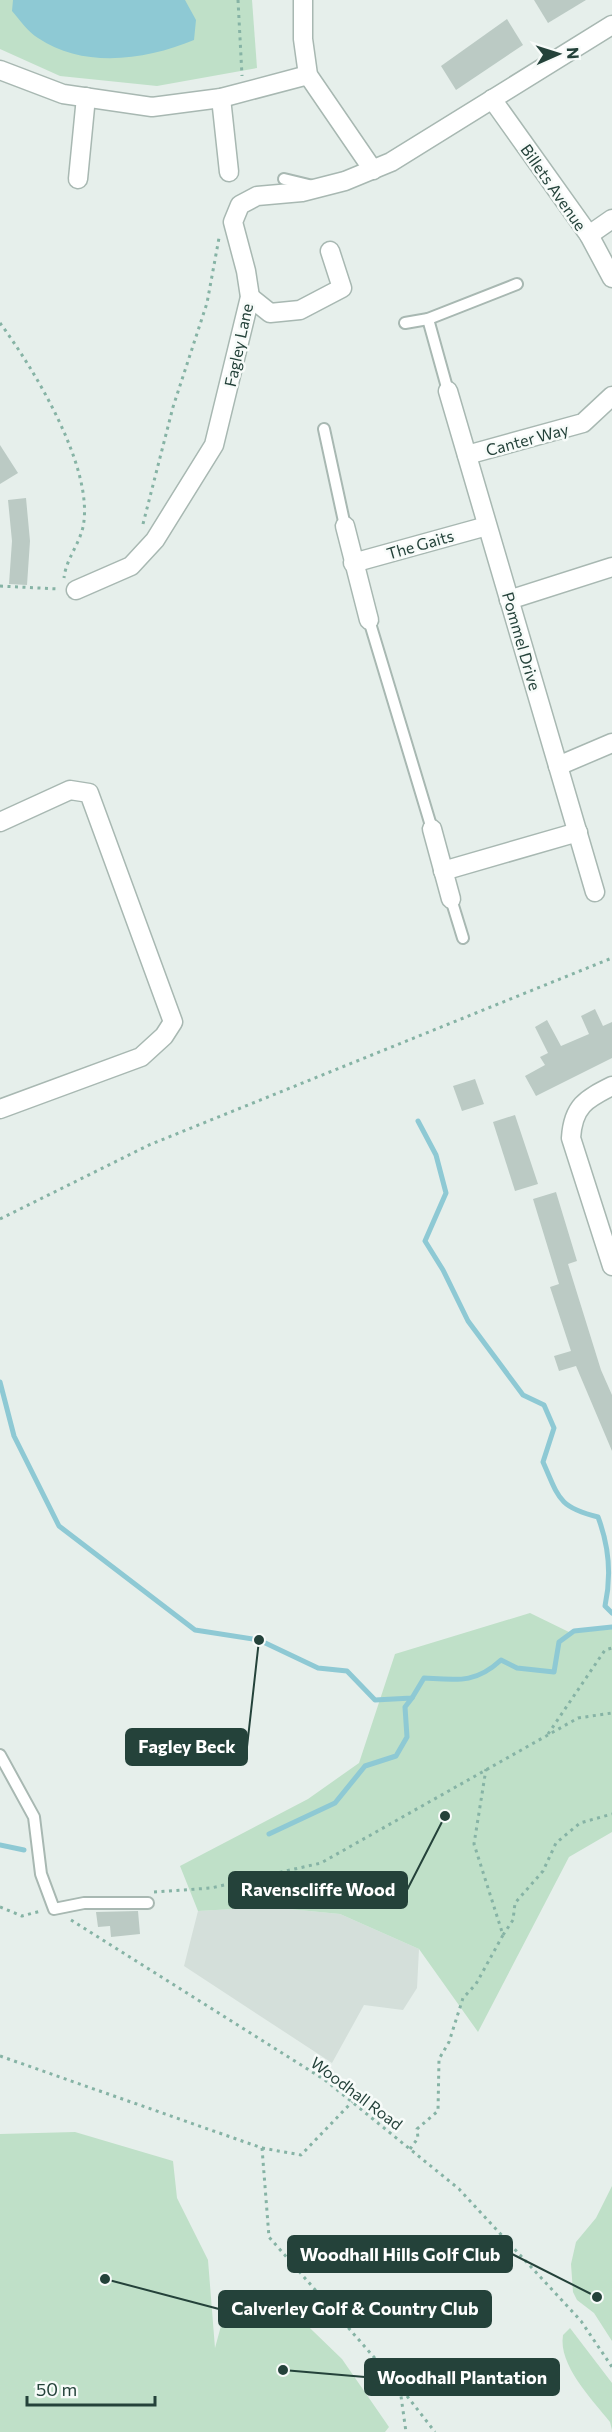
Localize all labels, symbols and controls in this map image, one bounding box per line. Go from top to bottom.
north arrow [528,24,588,84]
text: N [564,47,583,60]
street label: Billets Avenue [517,140,591,234]
street label: Fagley Lane [220,302,256,388]
street label: Canter Way [484,419,570,459]
street label: The Gaits [384,525,456,563]
street label: Pommel Drive [499,590,545,692]
callout: Fagley Beck [126,1729,247,1765]
text: Fagley Beck [138,1735,236,1757]
callout: Ravenscliffe Wood [229,1872,407,1908]
text: Ravenscliffe Wood [241,1878,395,1900]
street label: Woodhall Road [307,2052,407,2134]
callout: Woodhall Hills Golf Club [288,2236,512,2272]
text: Woodhall Hills Golf Club [300,2243,501,2265]
callout: Calverley Golf & Country Club [219,2291,491,2327]
text: Calverley Golf & Country Club [231,2297,479,2319]
callout: Woodhall Plantation [365,2359,559,2395]
text: Woodhall Plantation [377,2366,547,2388]
scale bar [27,2369,154,2407]
text: 50 m [36,2378,77,2400]

